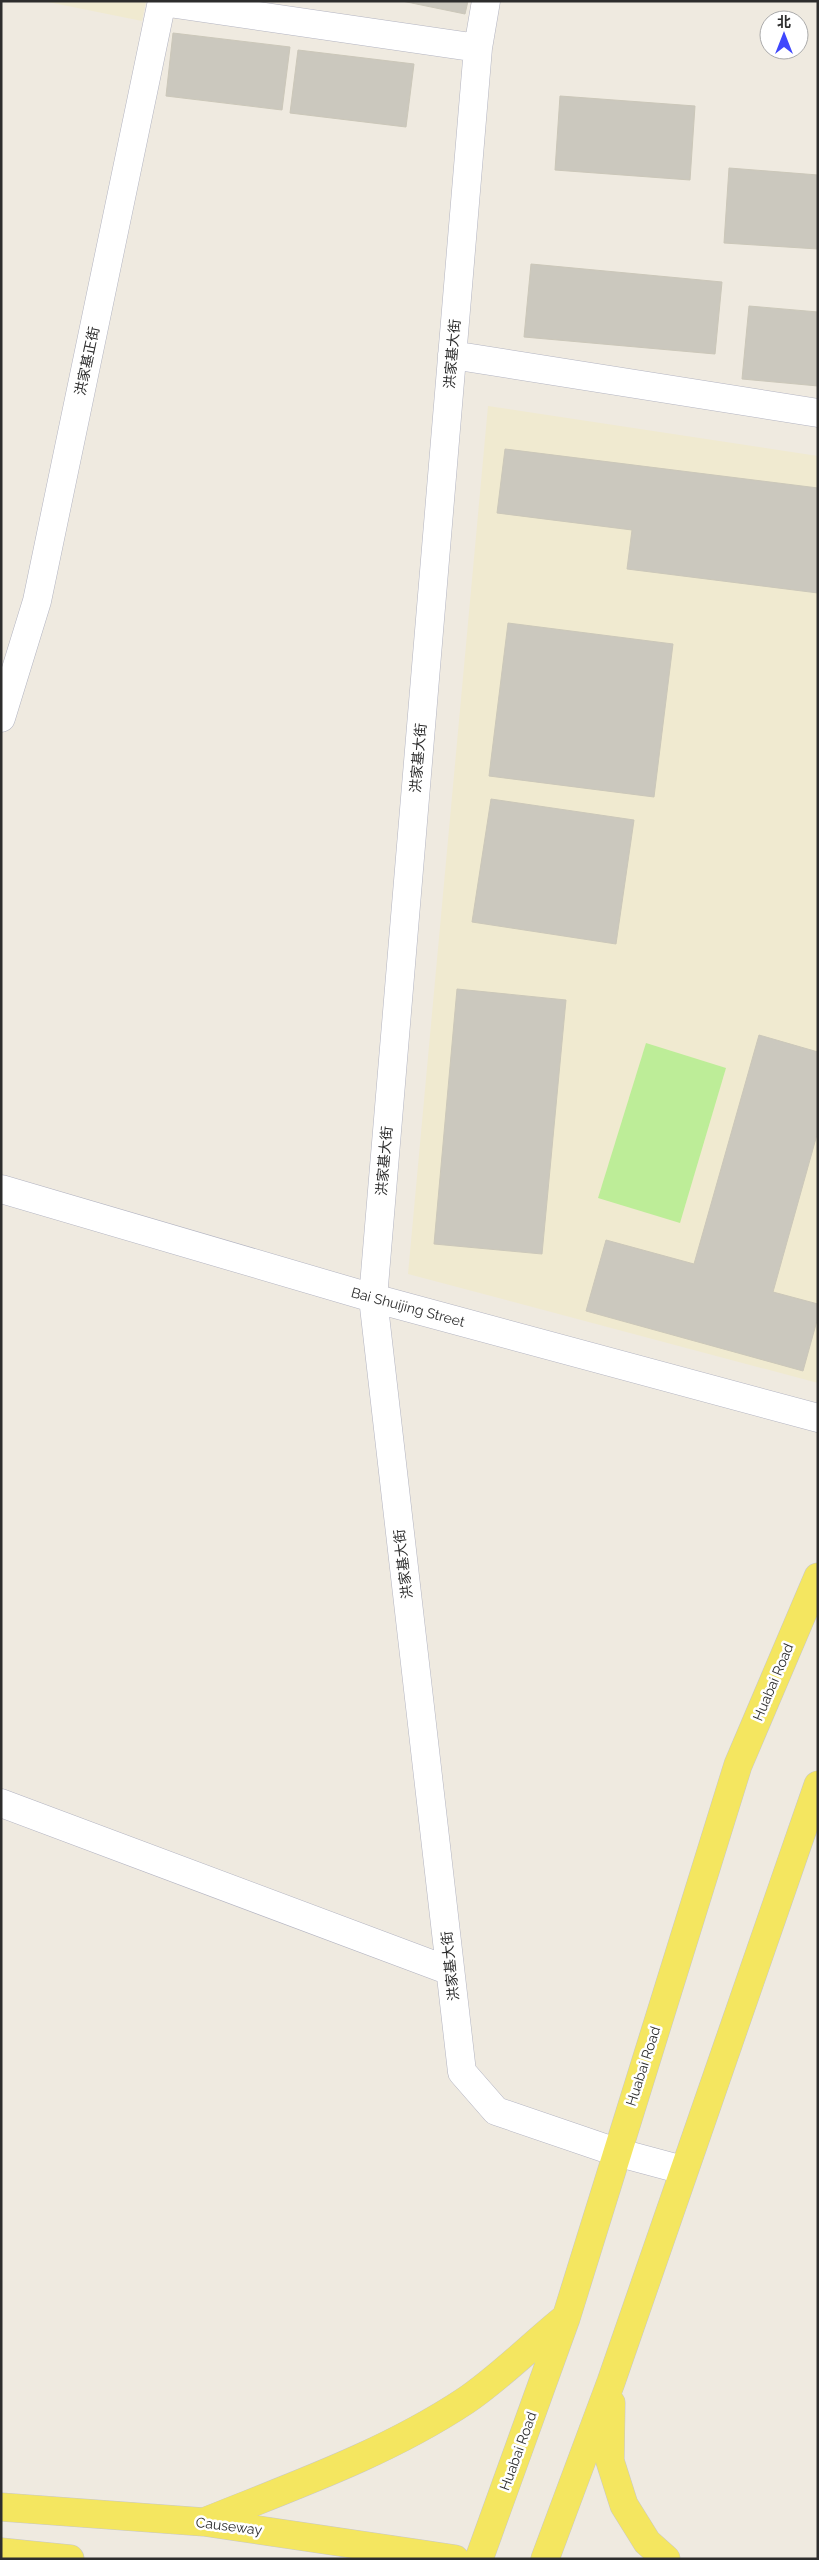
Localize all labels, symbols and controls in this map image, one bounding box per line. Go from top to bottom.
north arrow [759,10,809,60]
text: 北 [777,14,791,30]
street label: 洪家基大街 [441,318,463,390]
street label: 洪家基正街 [72,325,102,397]
street label: 洪家基大街 [407,722,429,794]
street label: 洪家基大街 [373,1125,395,1197]
street label: Bai Shuijing Street [349,1284,467,1330]
street label: 洪家基大街 [391,1528,415,1600]
street label: Huabai Road [749,1641,797,1723]
street label: 洪家基大街 [438,1930,462,2002]
street label: Huabai Road [623,2024,663,2108]
street label: Huabai Road [496,2409,540,2493]
street label: Causeway [195,2514,263,2538]

